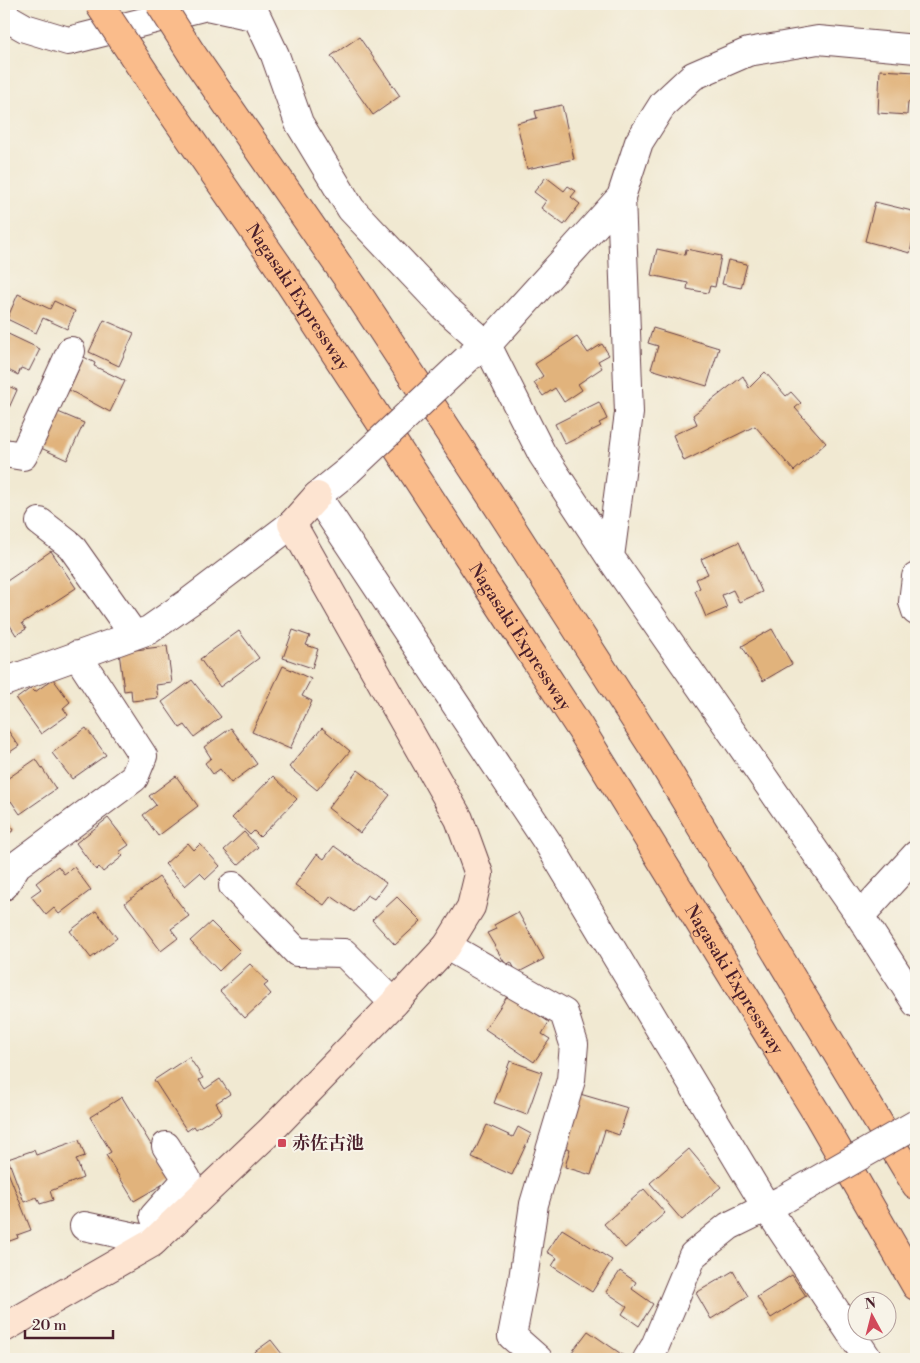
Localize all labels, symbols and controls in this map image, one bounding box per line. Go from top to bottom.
street label: Nagasaki Expressway [241,219,355,375]
street label: Nagasaki Expressway [464,559,577,715]
street label: Nagasaki Expressway [680,900,789,1059]
place label: 赤佐古池 [292,1132,364,1155]
marker: 赤佐古池 [276,1137,288,1149]
north arrow [848,1290,898,1340]
text: N [864,1294,877,1314]
scale bar [25,1308,112,1340]
text: 20 m [32,1316,67,1335]

